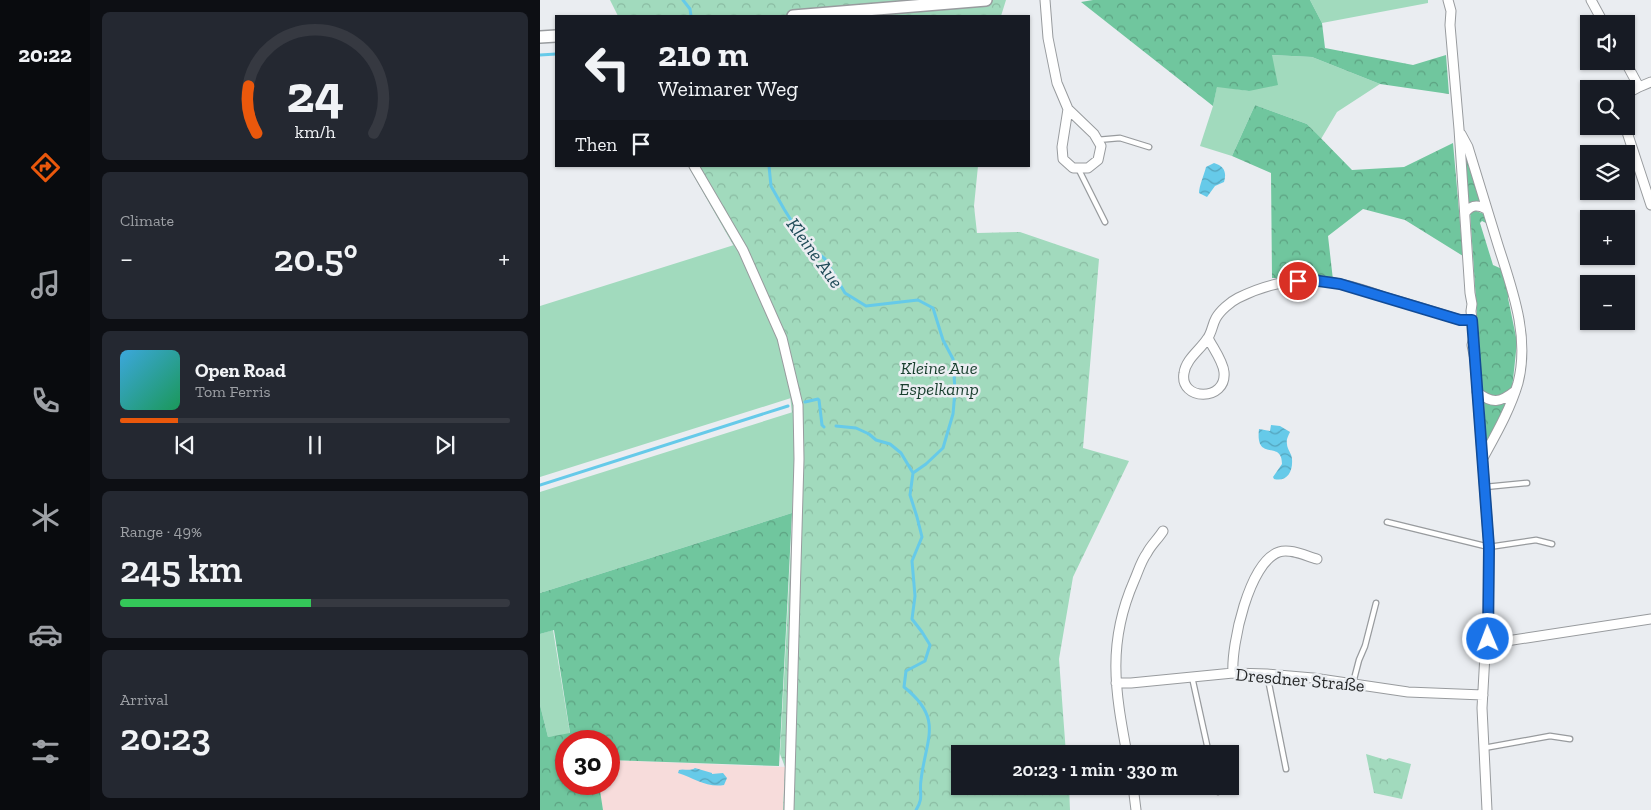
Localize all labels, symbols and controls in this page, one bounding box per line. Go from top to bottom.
map controls [1580,15,1635,330]
button: sound [1580,15,1635,70]
text: 210 m [658,33,748,75]
icon: left [575,35,640,100]
text: 20:22 [18,41,72,68]
text: 24 [286,63,344,125]
text: Weimarer Weg [658,75,798,102]
button: search [1580,80,1635,135]
text: km/h [295,121,335,143]
icon: arrive [627,130,655,158]
text: Then [575,133,617,156]
button: layers [1580,145,1635,200]
icon: directions [28,150,63,185]
button: + [1580,210,1635,265]
text: Climate [120,211,174,230]
water label: Kleine Aue [782,213,848,293]
text: 20.5° [273,235,358,281]
text: − [120,242,133,275]
text: + [498,242,510,275]
pin [1277,260,1319,302]
icon: music [28,267,63,302]
icon: arrive [1284,267,1312,295]
button: − [1580,275,1635,330]
park label: Kleine Aue Espelkamp [899,357,979,400]
text: Open Road [195,359,286,382]
text: Tom Ferris [195,382,271,401]
icon: phone [28,383,63,418]
icon: previous [171,431,199,459]
icon: pause [301,431,329,459]
icon: next [431,431,459,459]
icon: climate [28,500,63,535]
text: Range · 49% [120,522,202,541]
text: 245 km [120,546,242,592]
position arrow [1461,612,1513,664]
icon: car [28,617,63,652]
street label: Dresdner Straße [1235,663,1365,697]
text: Arrival [120,690,168,709]
text: 20:23 [120,714,211,760]
speed limit sign: 30 [555,730,620,795]
icon: filters [28,734,63,769]
text: 20:23 · 1 min · 330 m [1013,758,1177,781]

